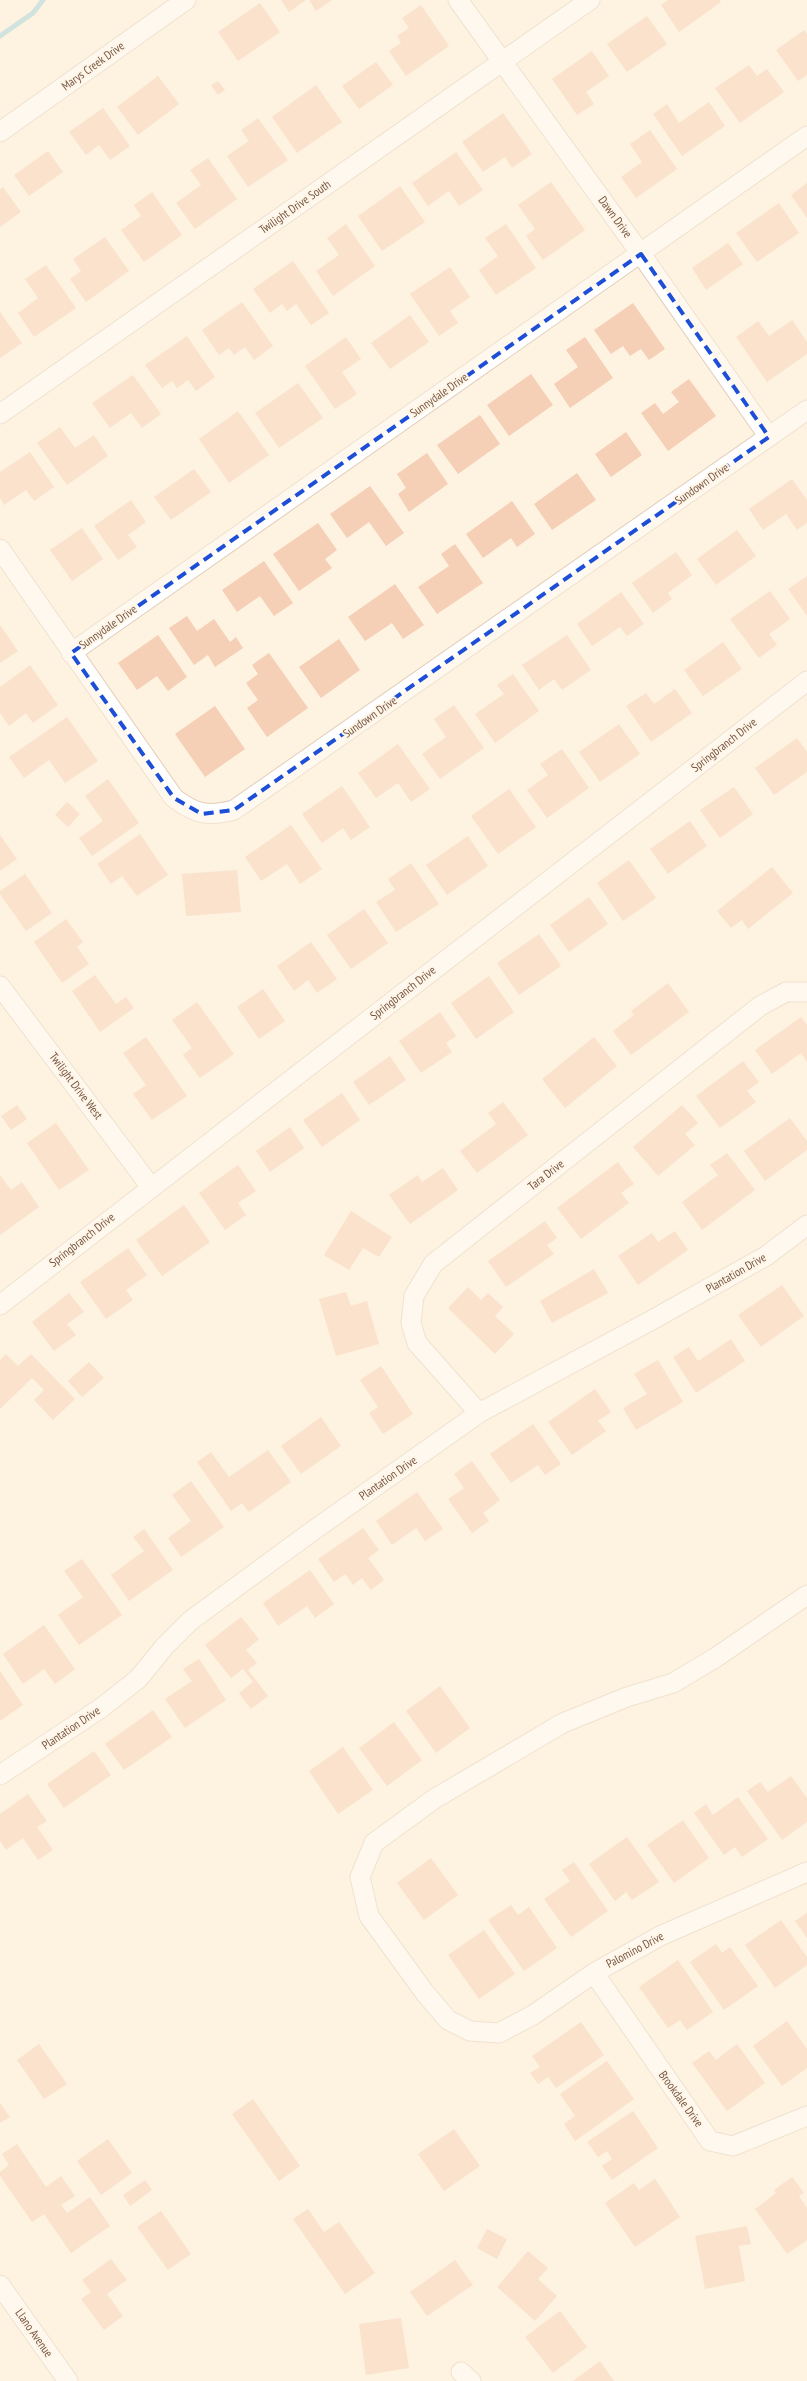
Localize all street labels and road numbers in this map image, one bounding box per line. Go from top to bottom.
street label: Marys Creek Drive [58,38,127,93]
street label: Twilight Drive South [256,176,333,237]
street label: Dawn Drive [595,193,636,240]
street label: Sunnydale Drive [407,369,471,420]
street label: Sundown Drive [672,459,732,508]
street label: Sunnydale Drive [76,601,140,652]
street label: Sundown Drive [340,692,400,741]
street label: Springbranch Drive [688,714,760,775]
street label: Springbranch Drive [367,962,439,1023]
street label: Twilight Drive West [46,1049,107,1123]
street label: Tara Drive [525,1156,567,1193]
street label: Springbranch Drive [46,1209,118,1270]
street label: Plantation Drive [703,1249,769,1296]
street label: Plantation Drive [356,1452,420,1503]
street label: Plantation Drive [39,1703,103,1753]
street label: Palomino Drive [603,1928,666,1971]
street label: Brookdale Drive [656,2068,707,2130]
street label: Llano Avenue [12,2306,57,2360]

